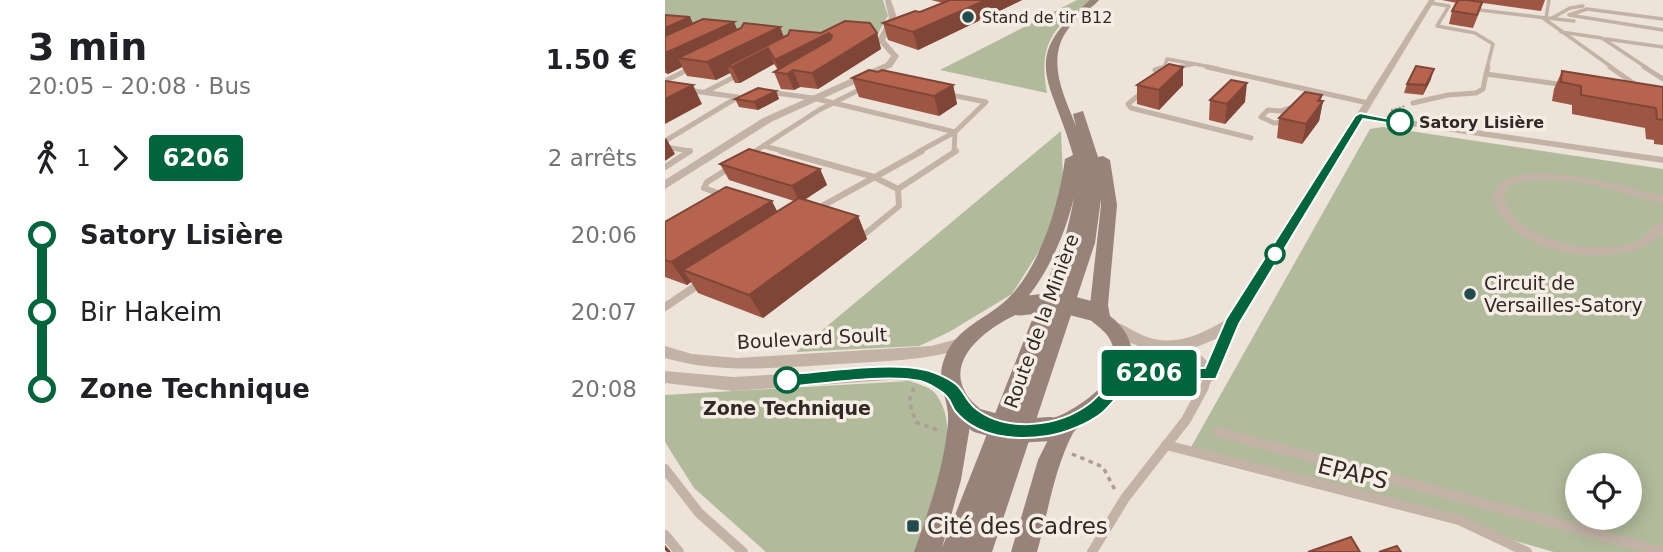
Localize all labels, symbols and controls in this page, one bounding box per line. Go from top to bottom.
place label: Stand de tir B12 [982,8,1112,27]
marker: Stand de tir B12 [960,9,976,25]
text: 3 min [28,25,147,69]
text: 1.50 € [546,45,637,75]
text: 20:05 – 20:08 · Bus [28,73,251,99]
marker: Satory Lisière [1387,109,1413,135]
place label: Satory Lisière [1419,113,1544,132]
icon: walk [28,139,66,177]
icon: forward [101,139,139,177]
text: 6206 [163,144,229,172]
text: 1 [76,145,91,171]
text: 2 arrêts [548,145,637,171]
text: Satory Lisière [80,220,283,250]
text: 20:06 [571,222,637,248]
street label: Route de la Minière [999,231,1083,411]
unlabelled marker [1265,244,1285,264]
place label: Circuit de Versailles-Satory [1484,272,1643,316]
marker: Circuit de Versailles-Satory [1462,286,1478,302]
text: Bir Hakeim [80,297,222,327]
text: 20:07 [571,299,637,325]
street label: Boulevard Soult [736,323,888,353]
line badge: 6206 [1100,350,1198,396]
text: 6206 [1116,359,1182,387]
marker: Zone Technique [774,367,800,393]
text: Zone Technique [80,374,310,404]
text: 20:08 [571,376,637,402]
place label: Zone Technique [703,397,871,419]
street label: EPAPS [1315,452,1391,494]
map controls [1565,453,1642,530]
button: locate [1565,453,1642,530]
place label: Cité des Cadres [927,513,1108,539]
marker: Cité des Cadres [905,518,921,534]

